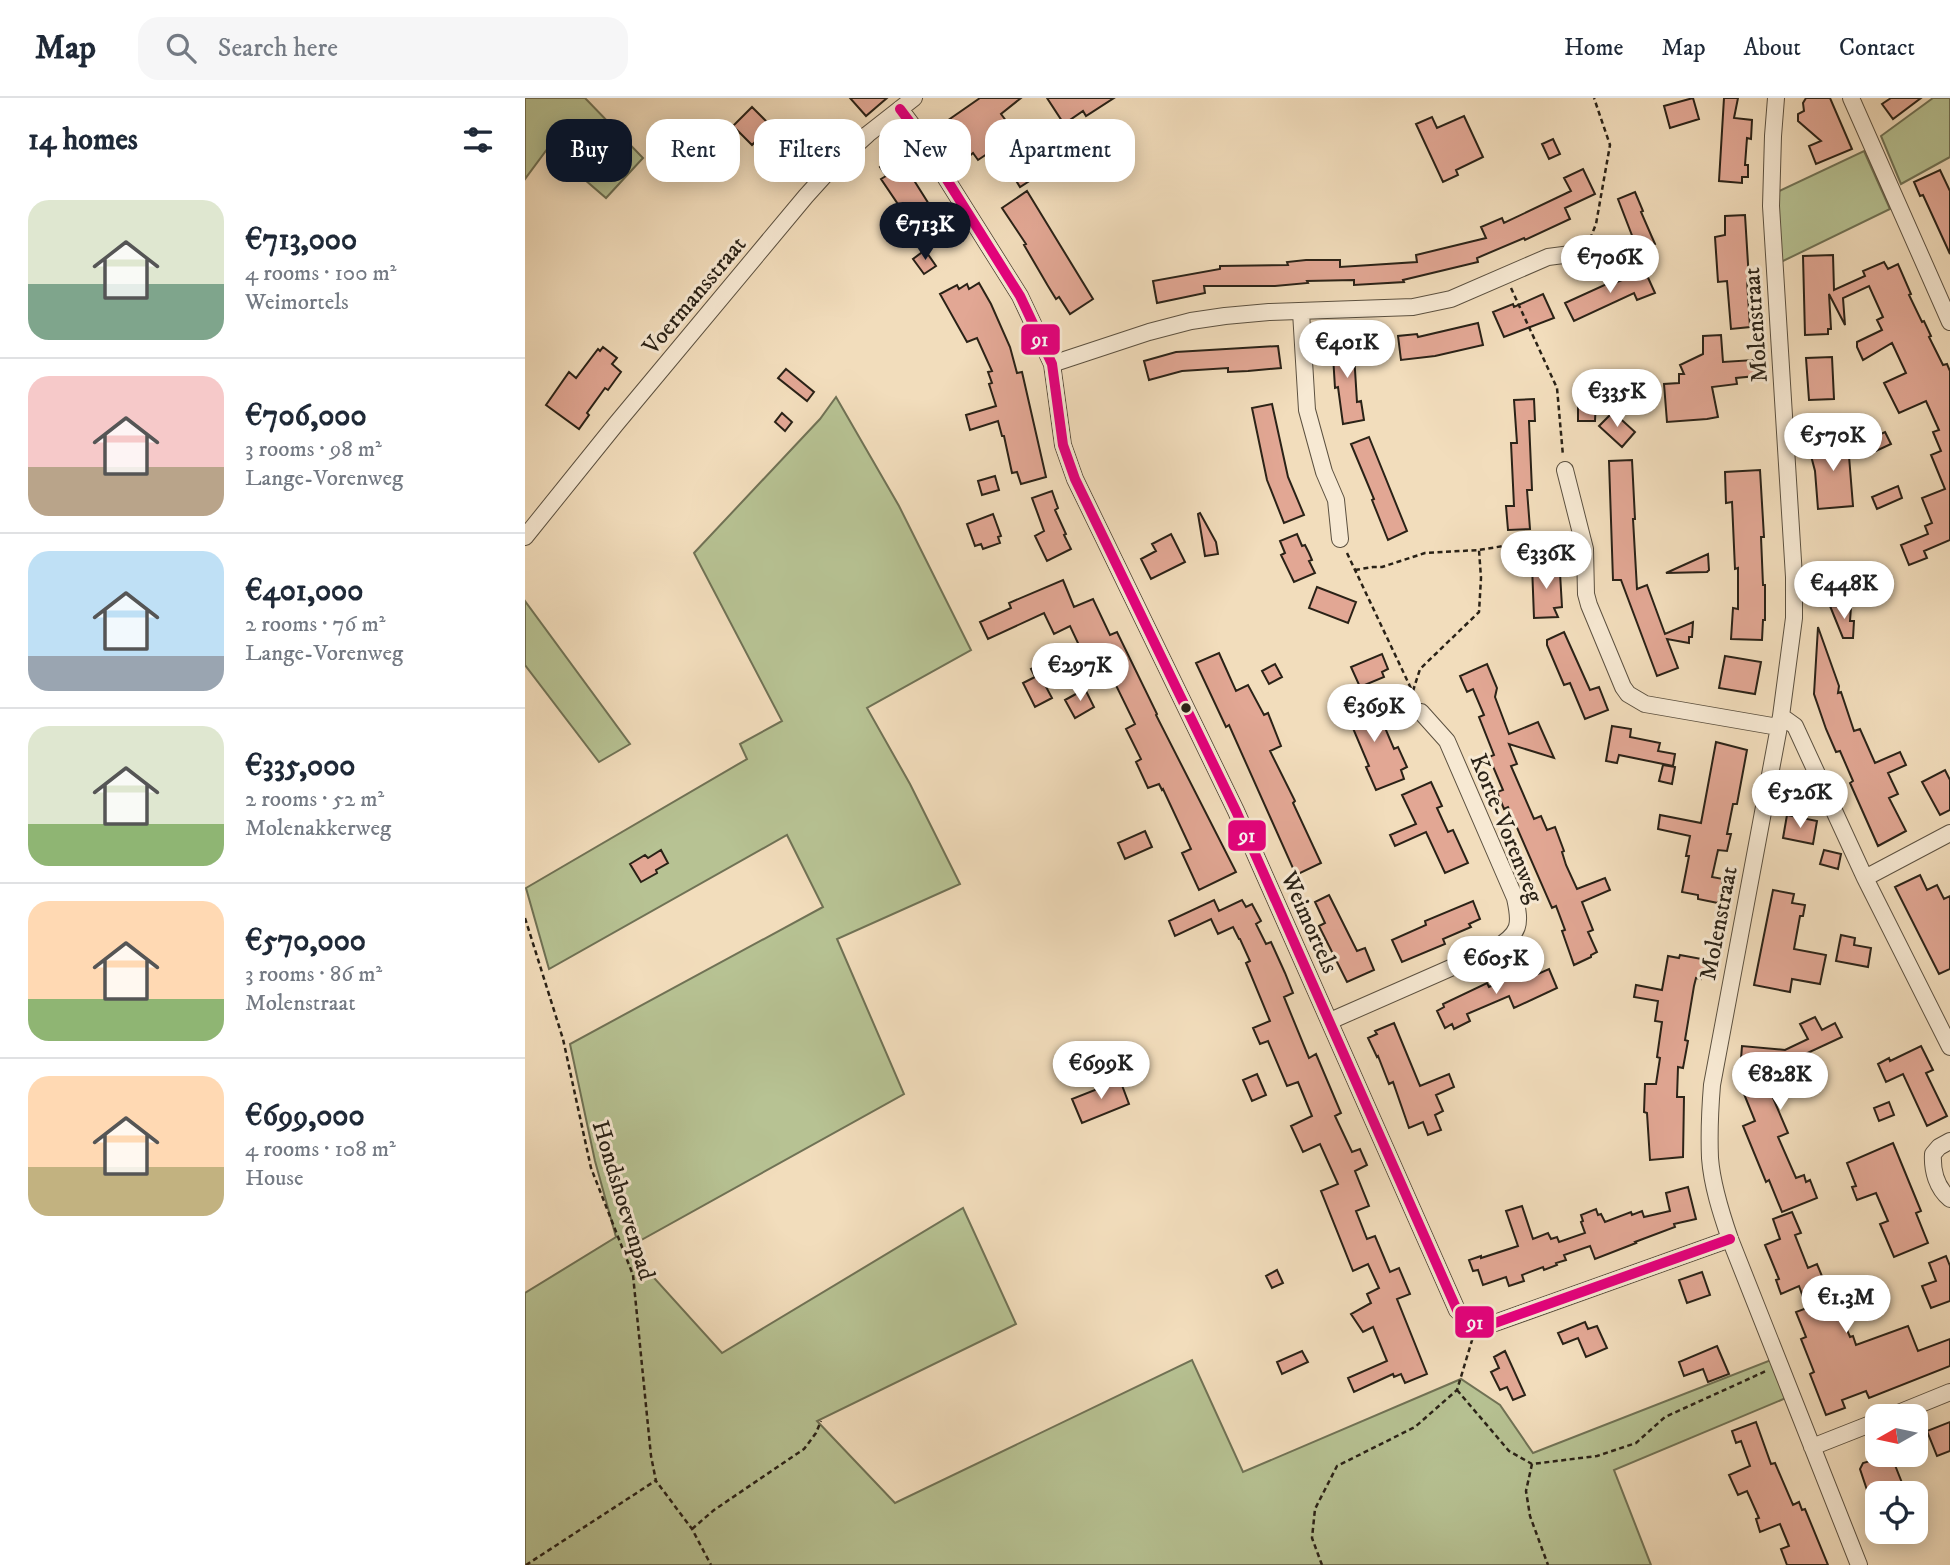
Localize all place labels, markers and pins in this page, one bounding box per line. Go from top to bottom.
pin: €713K [876,202,974,262]
pin: €706K [1561,236,1659,295]
pin: €401K [1298,320,1396,380]
pin: €335K [1568,370,1666,429]
pin: €570K [1784,414,1882,473]
pin: €336K [1497,532,1595,591]
pin: €448K [1795,561,1893,621]
pin: €297K [1031,644,1129,703]
pin: €369K [1325,684,1423,744]
unlabelled marker [1179,701,1193,715]
pin: €526K [1751,770,1849,830]
pin: €605K [1447,936,1545,996]
pin: €699K [1052,1042,1150,1101]
pin: €828K [1731,1052,1829,1112]
pin: €1.3M [1797,1276,1895,1335]

